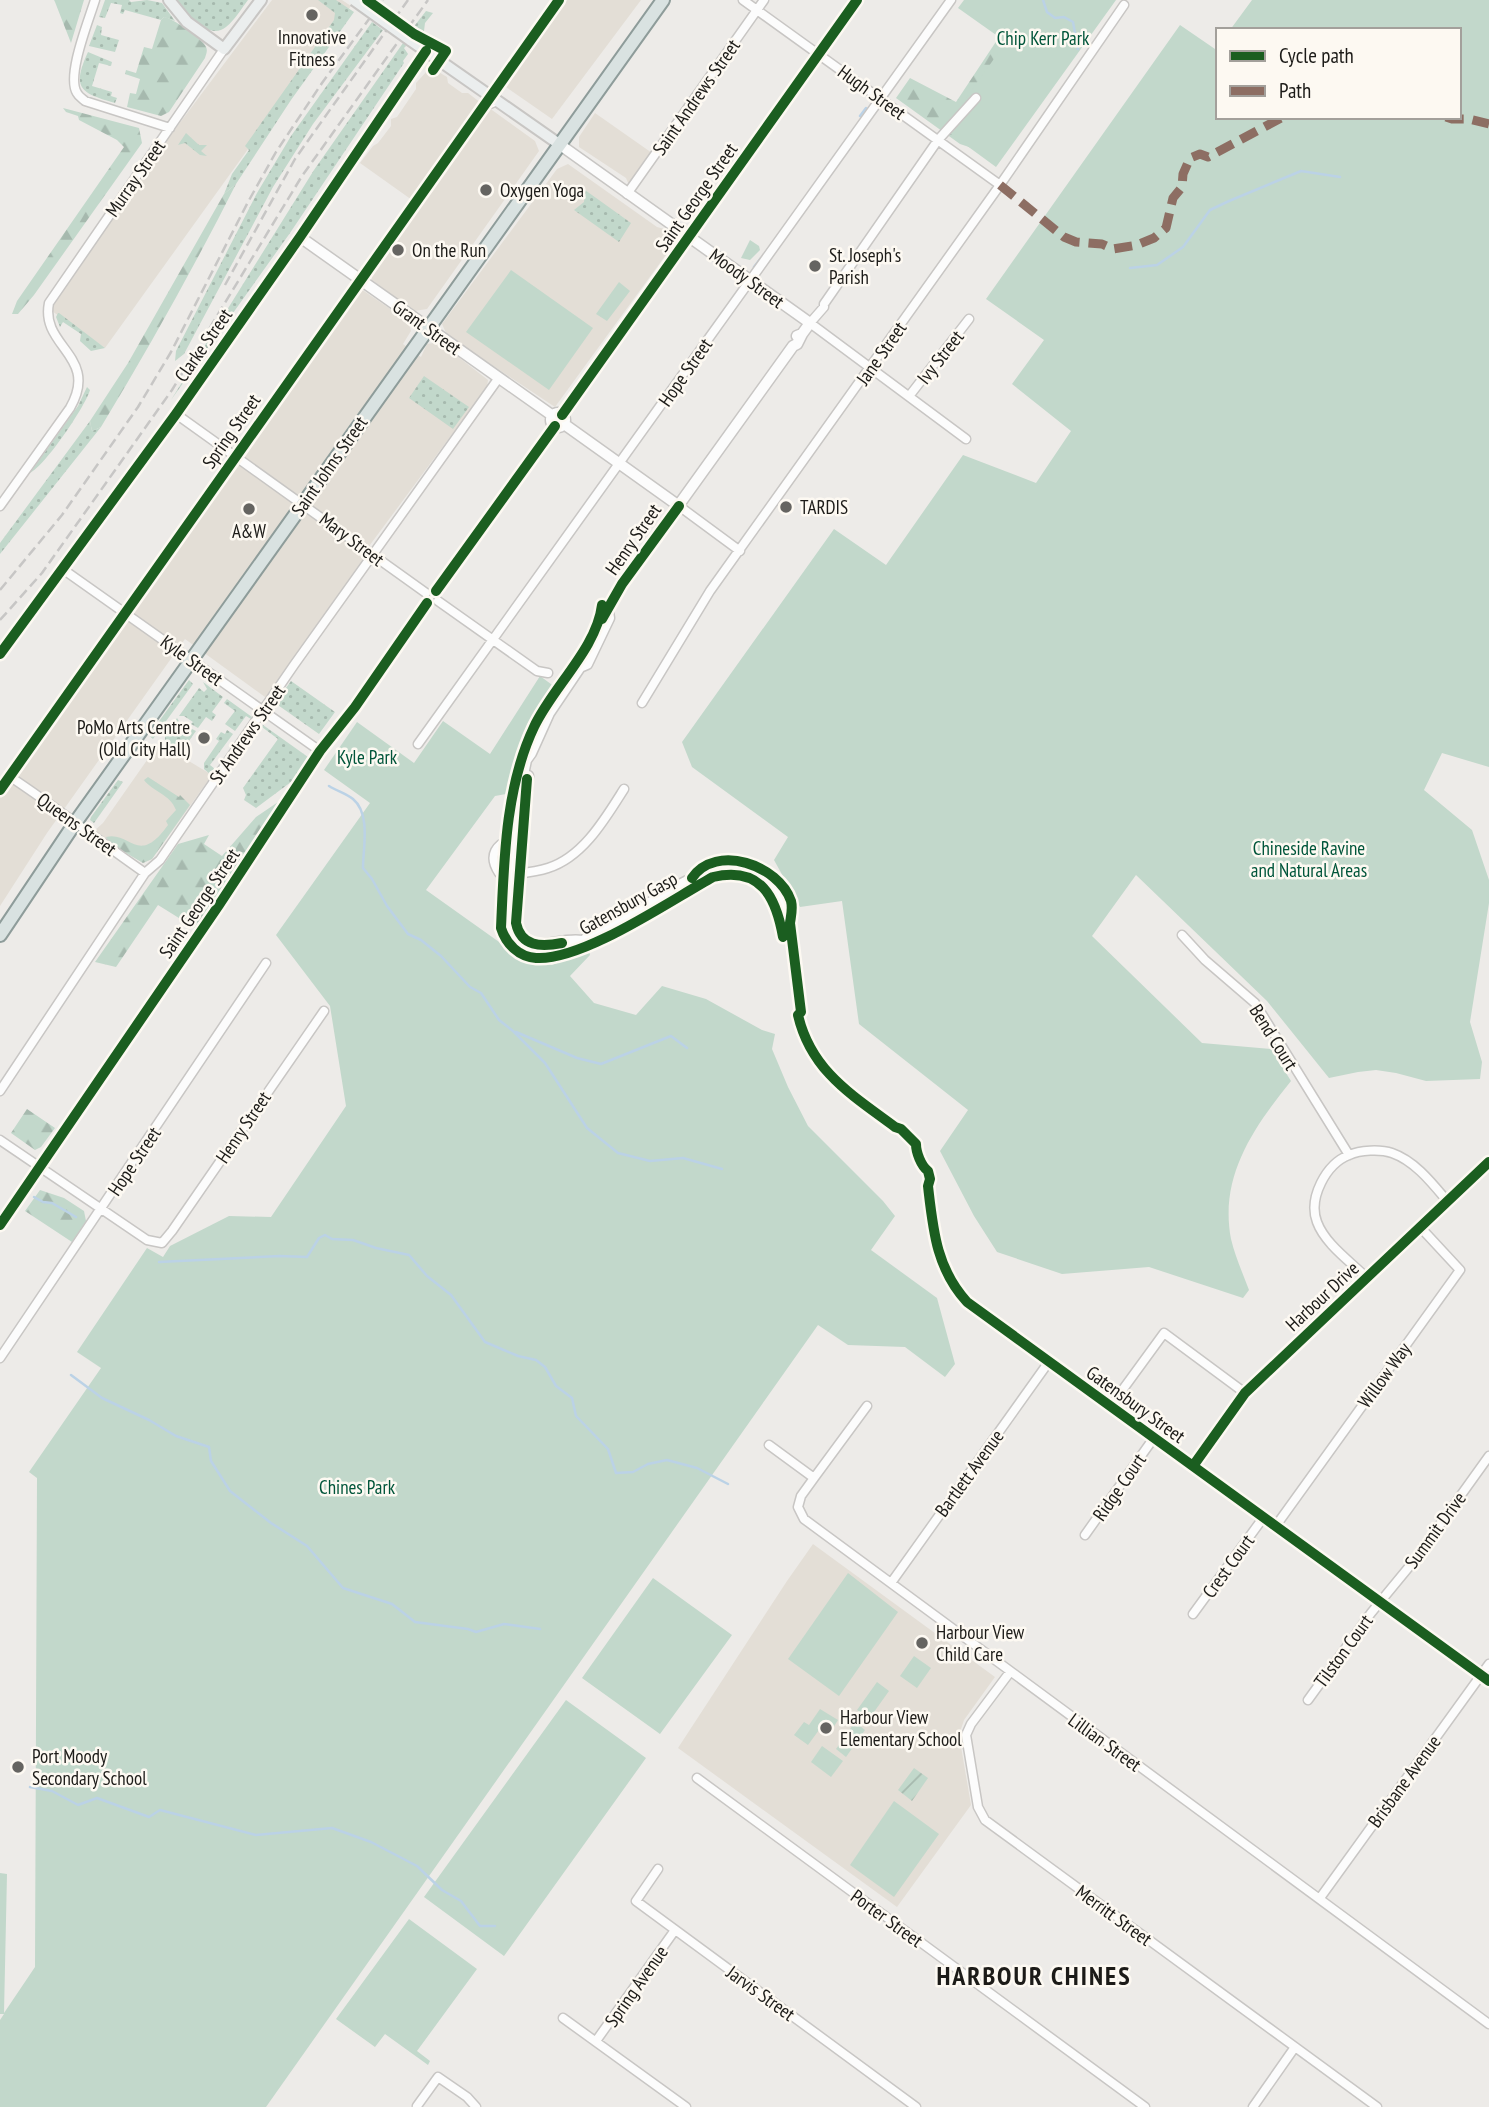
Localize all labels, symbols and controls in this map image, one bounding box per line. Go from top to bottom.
marker: Innovative Fitness [304,7,320,23]
place label: Innovative Fitness [278,25,346,71]
park label: Chip Kerr Park [997,26,1090,50]
legend [1216,28,1461,119]
street label: Saint Andrews Street [647,34,745,160]
text: Cycle path [1279,42,1354,69]
street label: Hugh Street [833,59,911,125]
text: Path [1279,77,1311,104]
street label: Murray Street [100,134,171,221]
street label: Saint George Street [650,137,743,256]
place label: Oxygen Yoga [500,178,584,202]
marker: Oxygen Yoga [478,182,494,198]
place label: On the Run [412,238,486,262]
marker: On the Run [390,242,406,258]
street label: Moody Street [705,243,790,314]
place label: St. Joseph's Parish [829,243,901,289]
marker: St. Joseph's Parish [807,258,823,274]
street label: Grant Street [388,294,467,360]
street label: Clarke Street [169,303,237,386]
street label: Jane Street [850,316,912,390]
street label: Ivy Street [911,325,969,389]
street label: Hope Street [653,333,718,411]
street label: Spring Street [197,388,266,473]
street label: Saint Johns Street [286,411,373,521]
place label: TARDIS [800,495,848,519]
street label: Henry Street [600,498,667,579]
marker: TARDIS [778,499,794,515]
marker: A&W [241,501,257,517]
street label: Mary Street [315,507,390,572]
place label: A&W [232,519,266,543]
street label: Kyle Street [156,629,229,691]
street label: St Andrews Street [204,679,291,789]
place label: PoMo Arts Centre (Old City Hall) [77,715,191,761]
marker: PoMo Arts Centre (Old City Hall) [196,730,212,746]
park label: Kyle Park [337,745,398,769]
street label: Queens Street [33,787,122,861]
park label: Chineside Ravine and Natural Areas [1251,836,1367,882]
street label: Saint George Street [153,843,245,962]
street label: Gatensbury Gasp [575,866,681,940]
street label: Bend Court [1245,1000,1304,1075]
street label: Henry Street [210,1086,276,1168]
street label: Hope Street [102,1121,166,1200]
street label: Harbour Drive [1280,1256,1364,1336]
street label: Willow Way [1352,1337,1416,1412]
street label: Gatensbury Street [1082,1360,1191,1448]
street label: Bartlett Avenue [929,1425,1009,1521]
street label: Ridge Court [1087,1448,1151,1525]
park label: Chines Park [319,1475,396,1499]
street label: Summit Drive [1399,1487,1471,1573]
street label: Crest Court [1197,1529,1260,1602]
street label: Tilston Court [1308,1609,1378,1692]
place label: Harbour View Child Care [936,1620,1025,1666]
marker: Harbour View Child Care [914,1635,930,1651]
place label: Harbour View Elementary School [840,1705,962,1751]
street label: Lillian Street [1064,1708,1147,1777]
marker: Harbour View Elementary School [818,1720,834,1736]
street label: Brisbane Avenue [1362,1730,1446,1832]
place label: Port Moody Secondary School [32,1744,147,1790]
marker: Port Moody Secondary School [10,1759,26,1775]
street label: Merritt Street [1071,1879,1157,1951]
street label: Porter Street [846,1884,928,1953]
street label: Spring Avenue [599,1941,673,2031]
district label: HARBOUR CHINES [936,1959,1132,1992]
street label: Jarvis Street [721,1960,800,2026]

